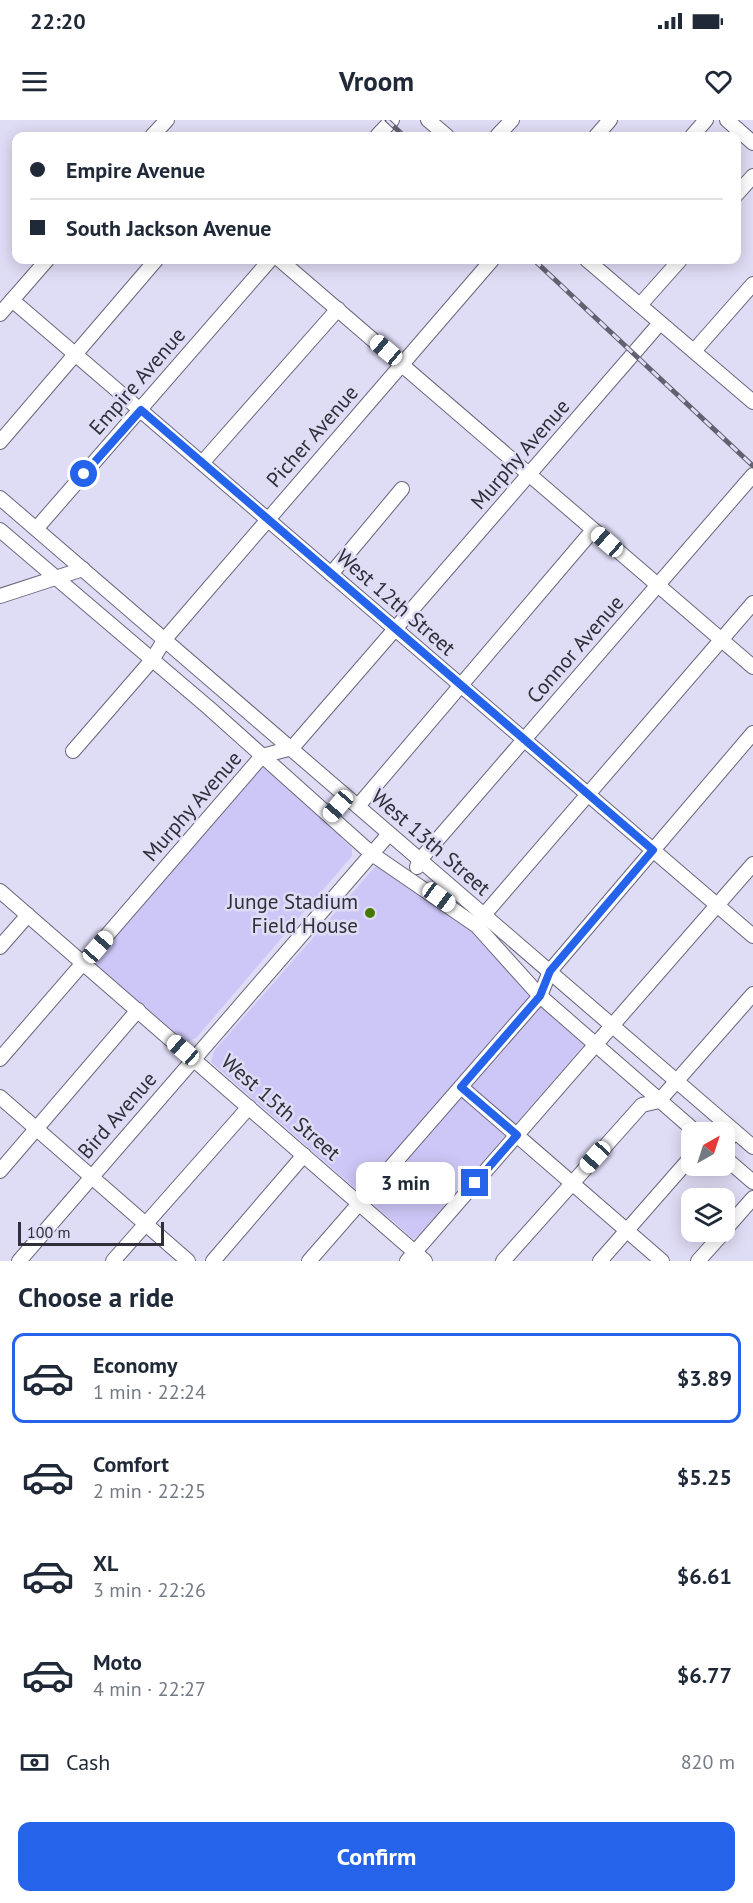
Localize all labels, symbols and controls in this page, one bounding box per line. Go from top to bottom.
text: 22:20 [30,7,86,35]
text: Vroom [339,64,414,98]
icon: menu [18,65,51,98]
icon: heart [702,65,735,98]
text: Empire Avenue [66,156,205,184]
text: South Jackson Avenue [66,214,272,242]
street label: Empire Avenue [83,322,191,440]
car [366,332,406,368]
street label: Picher Avenue [260,379,364,493]
street label: Murphy Avenue [465,393,575,515]
route start [70,460,97,487]
car [588,523,626,561]
street label: West 12th Street [331,543,461,661]
street label: Connor Avenue [521,589,629,709]
street label: Murphy Avenue [137,745,247,867]
street label: West 13th Street [366,783,496,901]
car [319,787,357,825]
car [419,879,459,915]
place label: Junge Stadium Field House [227,888,358,939]
marker: Junge Stadium Field House [363,906,377,920]
car [79,928,117,966]
car [164,1031,202,1069]
street label: West 15th Street [216,1048,346,1166]
street label: Bird Avenue [72,1066,162,1164]
north arrow [681,1122,735,1176]
map controls [681,1122,735,1242]
car [576,1138,614,1176]
callout: 3 min [355,1162,454,1204]
route end [461,1169,488,1196]
text: 3 min [381,1170,430,1196]
button: layers [681,1188,735,1242]
scale bar [18,1219,164,1246]
text: 100 m [27,1222,70,1242]
text: Choose a ride [18,1280,174,1314]
icon: car [21,1351,75,1405]
text: Economy [93,1351,177,1379]
text: $3.89 [677,1364,732,1392]
text: 1 min · 22:24 [93,1379,206,1405]
icon: car [21,1450,75,1504]
text: Comfort [93,1450,169,1478]
text: $5.25 [677,1463,732,1491]
text: 2 min · 22:25 [93,1478,206,1504]
icon: car [21,1549,75,1603]
text: XL [93,1549,118,1577]
text: $6.61 [677,1562,732,1590]
text: 3 min · 22:26 [93,1577,206,1603]
icon: car [21,1648,75,1702]
text: Moto [93,1648,142,1676]
text: $6.77 [677,1661,732,1689]
text: 4 min · 22:27 [93,1676,206,1702]
icon: cash [18,1746,51,1779]
text: Cash [66,1748,110,1776]
text: 820 m [681,1749,735,1775]
button: Confirm [18,1822,735,1891]

